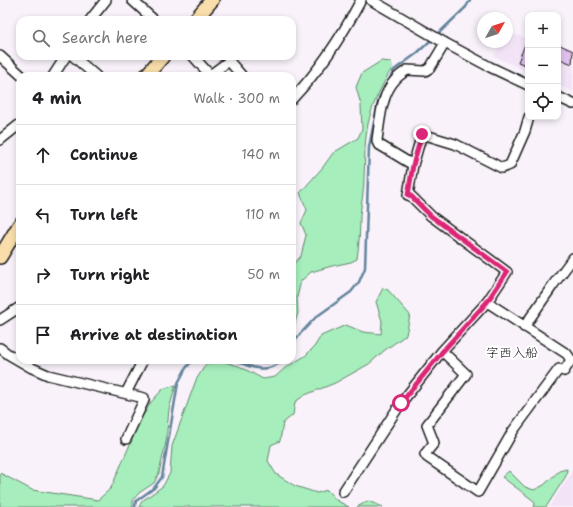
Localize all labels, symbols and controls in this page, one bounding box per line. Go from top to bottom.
north arrow [477,12,513,48]
map controls [525,12,561,120]
button: + [525,12,561,48]
search box [16,16,296,60]
icon: search [30,27,52,49]
text: Search here [62,28,148,48]
button: − [525,48,561,84]
button: locate [525,84,561,120]
text: 4 min [32,87,82,109]
text: Walk · 300 m [193,90,280,107]
route end [413,125,431,143]
icon: ahead [32,144,54,166]
text: Continue [70,145,138,165]
text: 140 m [241,146,280,163]
icon: left [32,204,54,226]
text: Turn left [70,205,138,225]
text: 110 m [245,206,280,223]
icon: right [32,264,54,286]
text: Turn right [70,265,150,285]
text: 50 m [247,266,280,283]
icon: arrive [32,324,54,346]
text: Arrive at destination [70,325,238,345]
district label: 字西入船 [486,344,538,361]
route start [392,394,410,412]

